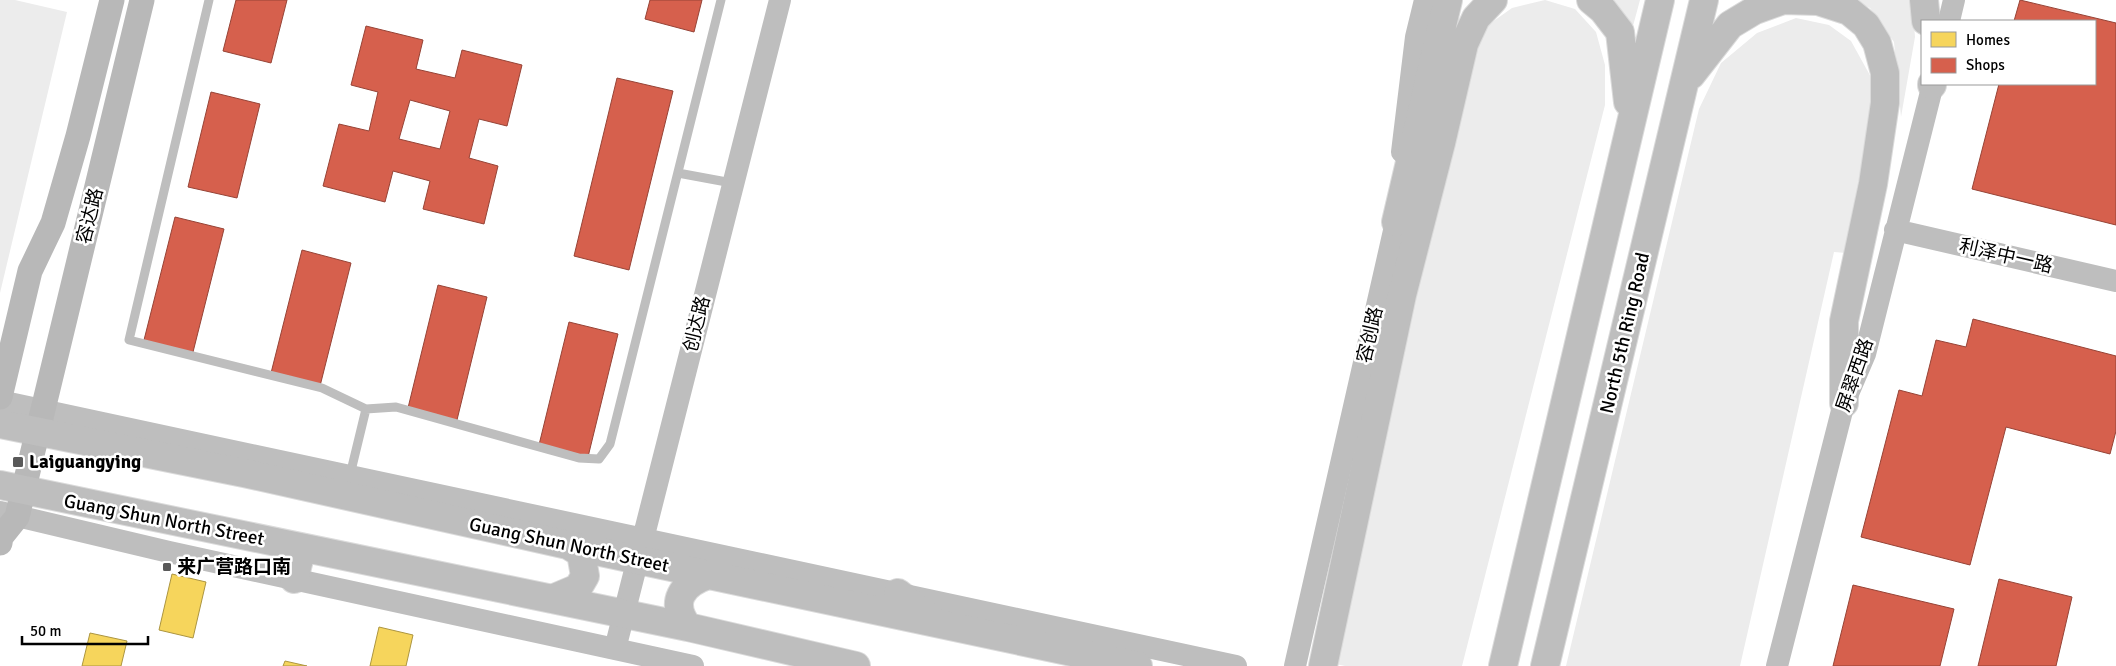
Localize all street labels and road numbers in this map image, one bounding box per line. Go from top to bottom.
street label: 容达路 [71,185,109,247]
street label: 利泽中一路 [1957,234,2055,278]
street label: North 5th Ring Road [1595,250,1655,416]
street label: 创达路 [678,293,716,355]
street label: 容创路 [1352,305,1388,365]
street label: 屏翠西路 [1831,335,1879,415]
street label: Guang Shun North Street [62,489,267,551]
street label: Guang Shun North Street [467,512,671,578]

